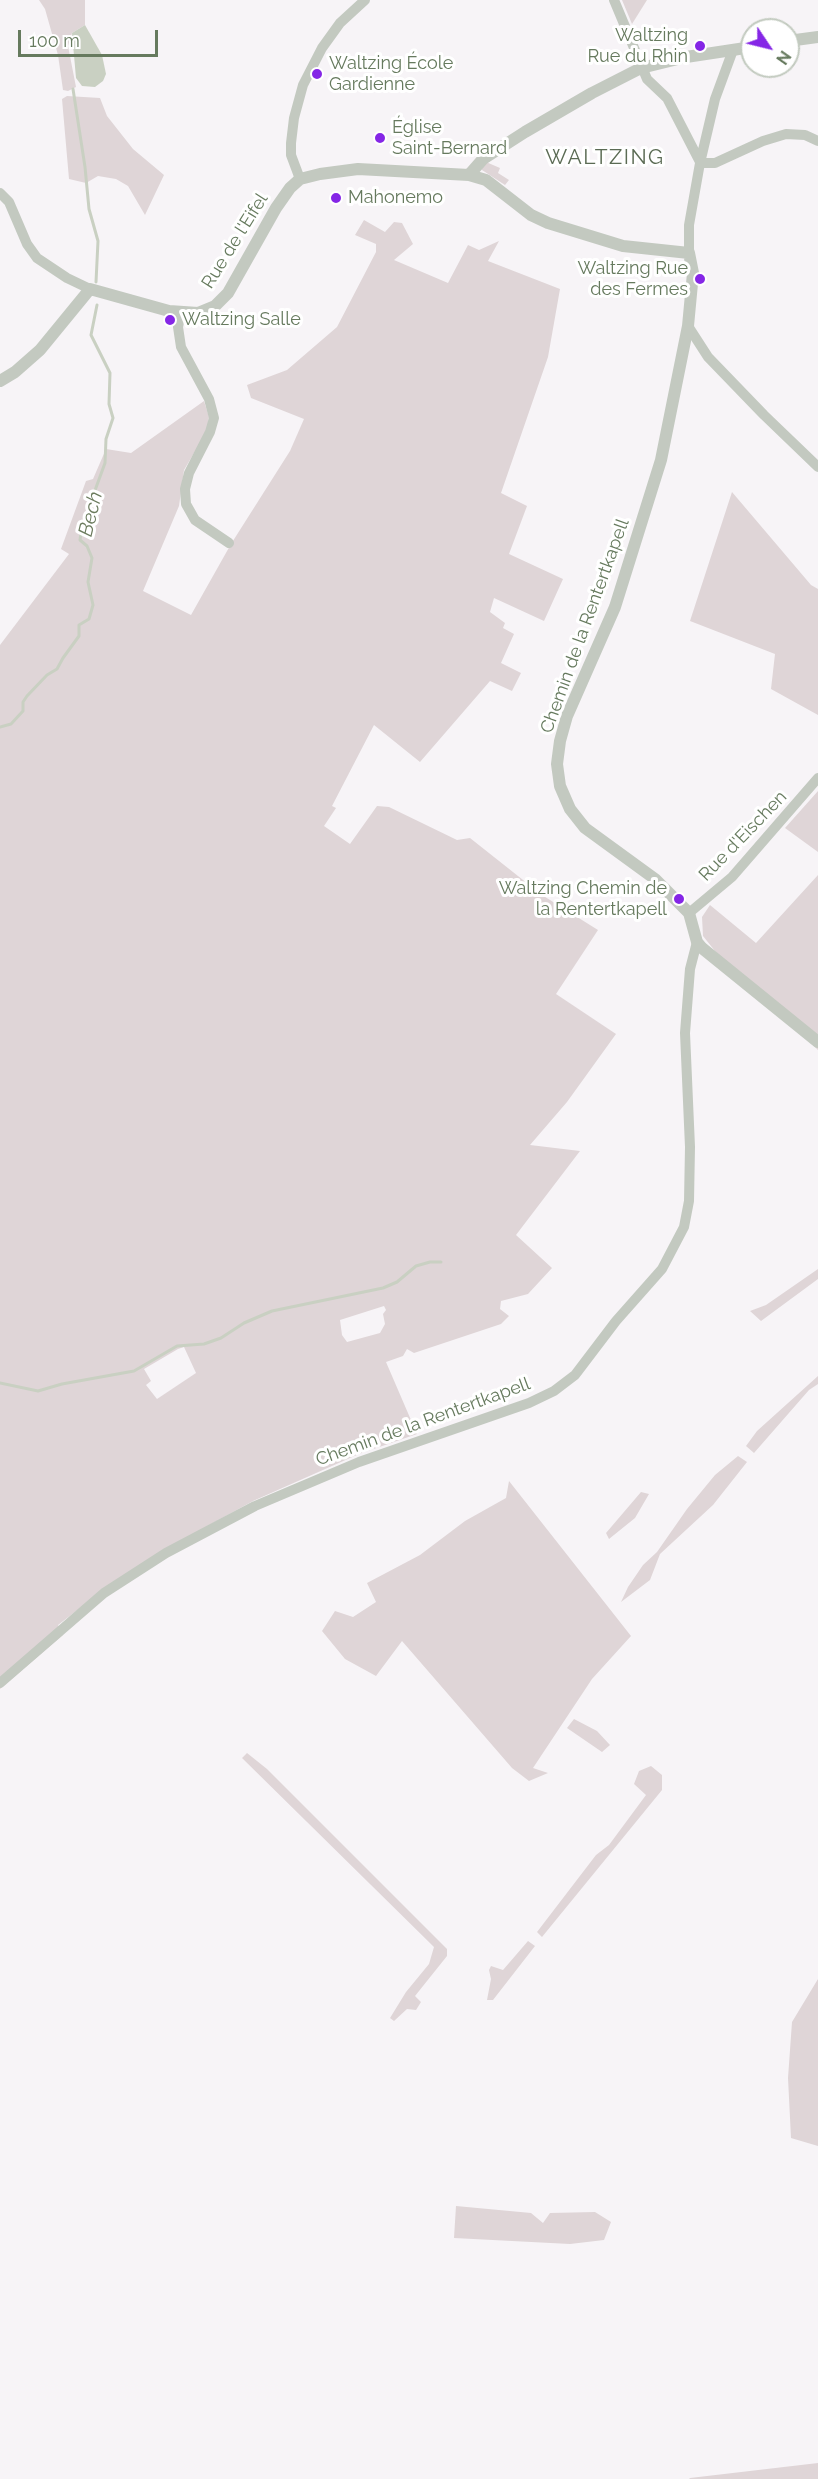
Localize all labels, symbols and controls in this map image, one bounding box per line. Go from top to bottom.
scale bar [21,18,160,56]
north arrow [740,18,800,78]
place label: Waltzing Rue du Rhin [587,25,688,68]
text: 100 m [29,30,80,51]
marker: Waltzing Rue du Rhin [693,39,707,53]
text: N [772,47,795,68]
place label: Waltzing École Gardienne [329,53,453,96]
marker: Waltzing École Gardienne [310,67,324,81]
place label: Église Saint-Bernard [392,117,507,160]
marker: Église Saint-Bernard [373,131,387,145]
district label: WALTZING [545,145,665,171]
place label: Mahonemo [348,187,443,209]
street label: Rue de l'Eifel [197,189,273,293]
marker: Mahonemo [329,191,343,205]
place label: Waltzing Rue des Fermes [578,258,688,300]
marker: Waltzing Rue des Fermes [693,272,707,286]
place label: Waltzing Salle [182,309,301,331]
marker: Waltzing Salle [163,313,177,327]
water label: Bech [74,489,108,539]
street label: Chemin de la Rentertkapell [536,516,634,736]
street label: Rue d'Eischen [695,786,791,886]
place label: Waltzing Chemin de la Rentertkapell [499,878,667,920]
marker: Waltzing Chemin de la Rentertkapell [672,892,686,906]
street label: Chemin de la Rentertkapell [313,1373,533,1471]

